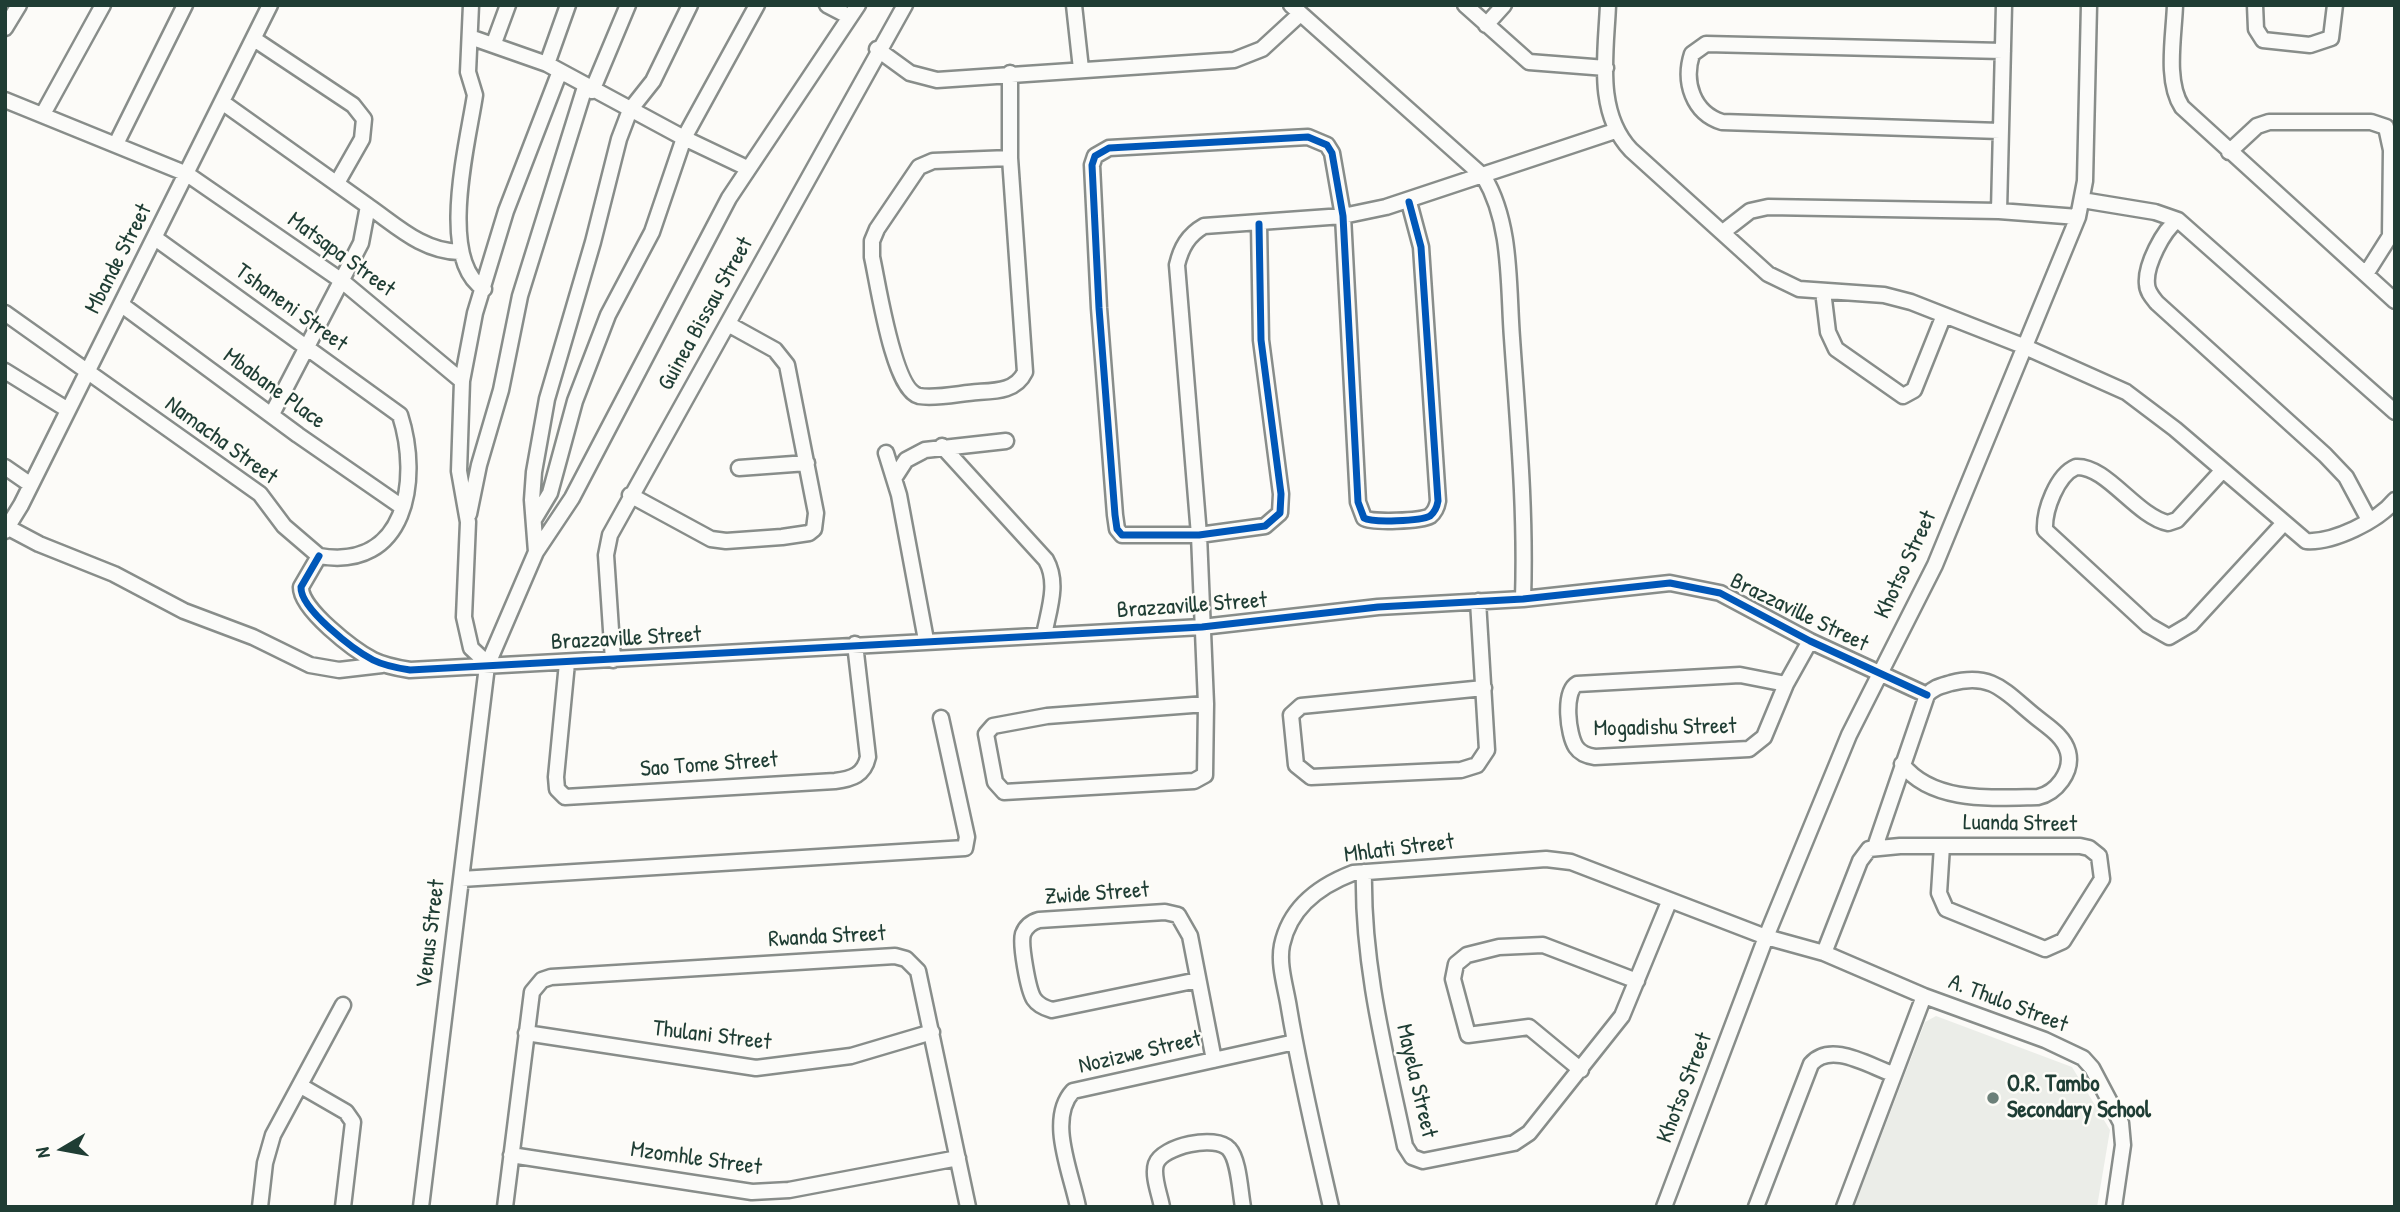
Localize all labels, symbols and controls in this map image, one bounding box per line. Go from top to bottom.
street label: Mbande Street [80,199,158,319]
street label: Matsapa Street [282,207,400,303]
street label: Guinea Bissau Street [653,233,759,395]
street label: Tshaneni Street [229,258,353,358]
street label: Mbabane Place [217,343,331,435]
street label: Namacha Street [159,391,283,491]
street label: Khotso Street [1869,507,1943,623]
street label: Brazzaville Street [1725,568,1873,658]
street label: Brazzaville Street [1116,587,1268,625]
street label: Brazzaville Street [550,621,702,657]
street label: Mogadishu Street [1593,713,1737,743]
street label: Sao Tome Street [639,746,779,784]
street label: Luanda Street [1963,809,2077,839]
street label: Mhlati Street [1343,829,1455,869]
street label: Zwide Street [1044,877,1150,911]
street label: Venus Street [411,878,451,990]
street label: Rwanda Street [768,920,886,954]
street label: A. Thulo Street [1945,969,2071,1039]
street label: Thulani Street [651,1015,773,1057]
street label: Mayela Street [1390,1022,1442,1140]
street label: Nozizwe Street [1076,1025,1204,1081]
street label: Khotso Street [1651,1029,1719,1147]
place label: O.R. Tambo Secondary School [2007,1071,2151,1125]
marker: O.R. Tambo Secondary School [1985,1090,2001,1106]
north arrow [28,1114,98,1184]
street label: Mzomhle Street [629,1136,763,1182]
text: N [29,1145,56,1160]

